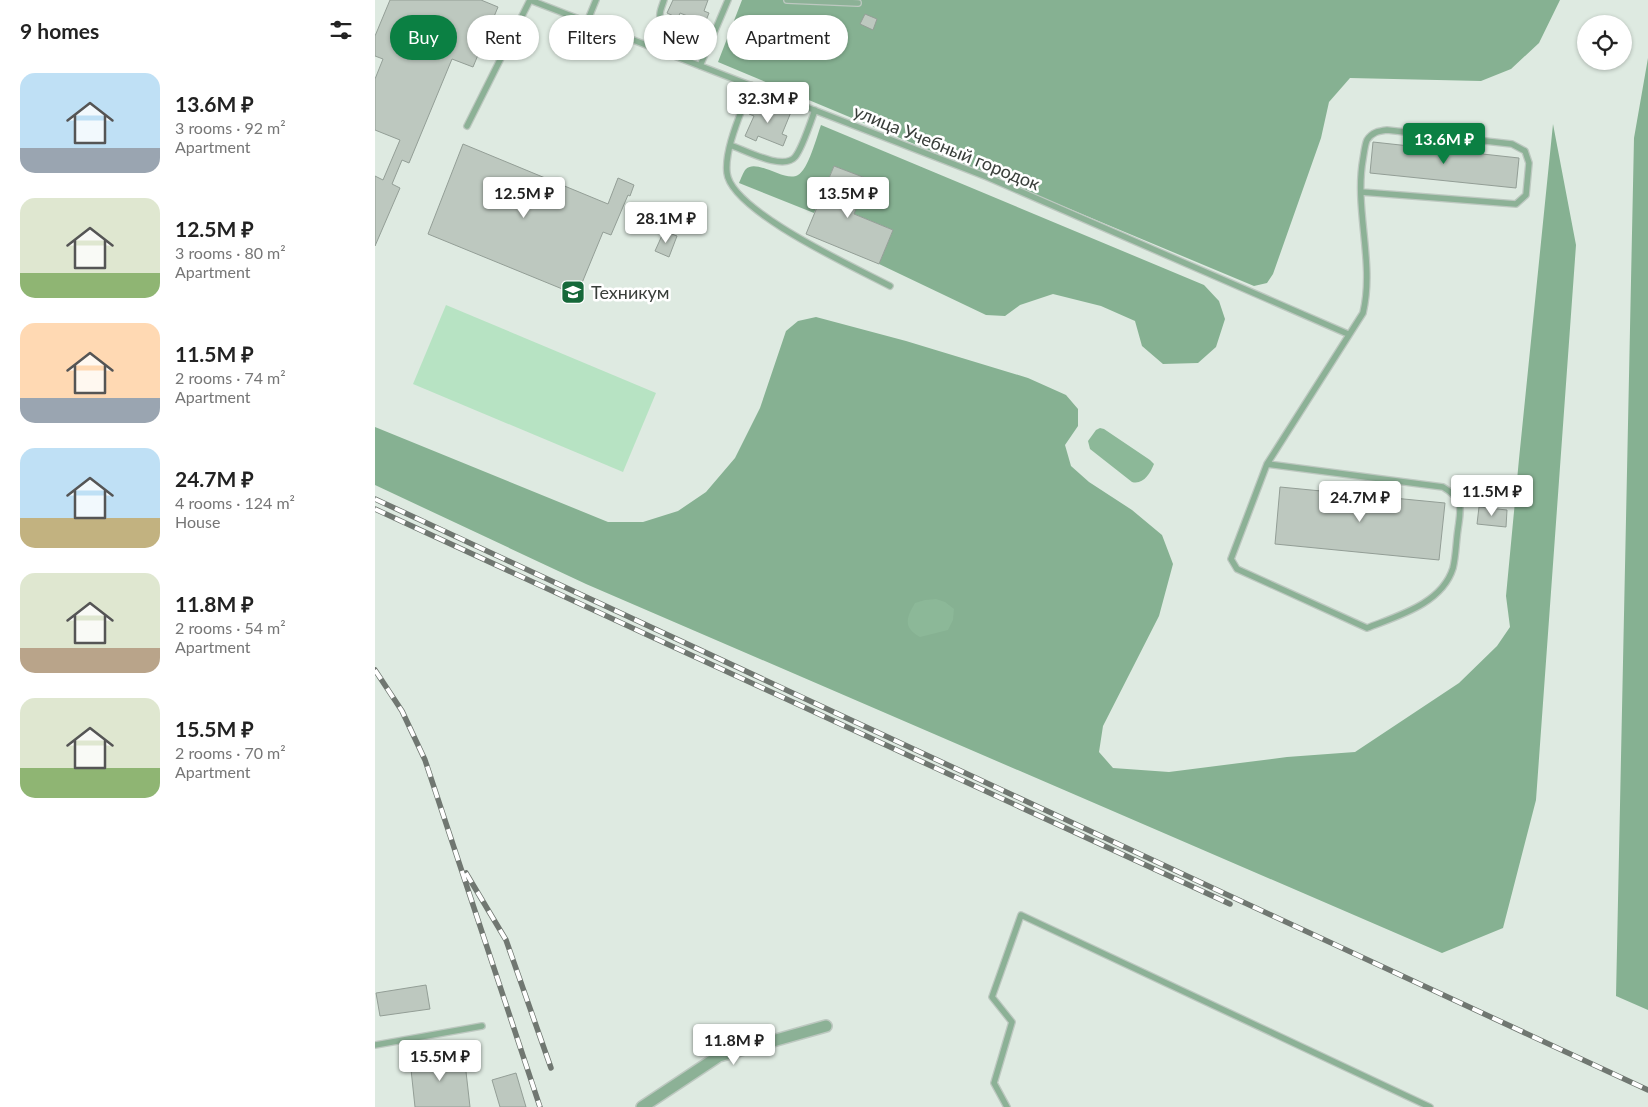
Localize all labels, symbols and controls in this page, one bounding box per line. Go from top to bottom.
chip: Buy [390,15,457,60]
chip: Rent [467,15,539,60]
chip: Filters [549,15,634,60]
chip: New [644,15,717,60]
chip: Apartment [727,15,848,60]
map controls [1577,15,1632,70]
button: locate [1577,15,1632,70]
icon: filters [327,16,355,44]
text: 9 homes [20,18,99,43]
pin: 32.3M ₽ [722,82,814,124]
text: 32.3M ₽ [738,88,798,107]
text: 13.6M ₽ [175,91,254,116]
icon: home [60,93,120,153]
street label: улица Учебный городок [851,99,1044,195]
text: 3 rooms · 92 m² [175,118,286,137]
pin: 13.6M ₽ [1398,122,1490,165]
text: 13.6M ₽ [1414,129,1474,148]
text: Apartment [175,137,250,156]
pin: 12.5M ₽ [478,176,570,219]
pin: 13.5M ₽ [802,176,894,219]
text: 12.5M ₽ [494,183,554,202]
text: 13.5M ₽ [818,183,878,202]
pin: 28.1M ₽ [620,202,712,244]
text: 28.1M ₽ [636,208,696,227]
text: 12.5M ₽ [175,216,254,241]
icon: home [60,218,120,278]
text: 3 rooms · 80 m² [175,243,286,262]
text: Apartment [175,262,250,281]
school or university icon: Техникум [560,279,586,305]
place label: Техникум [591,281,670,303]
text: 11.5M ₽ [175,341,254,366]
icon: home [60,343,120,403]
text: 2 rooms · 74 m² [175,368,286,387]
text: Apartment [175,387,250,406]
text: 24.7M ₽ [175,466,254,491]
icon: home [60,468,120,528]
pin: 11.5M ₽ [1446,474,1538,517]
pin: 24.7M ₽ [1314,480,1406,523]
text: 11.5M ₽ [1462,481,1522,500]
text: 24.7M ₽ [1330,487,1390,506]
text: 4 rooms · 124 m² [175,493,295,512]
text: House [175,512,220,531]
text: 11.8M ₽ [175,591,254,616]
icon: home [60,593,120,653]
text: 2 rooms · 54 m² [175,618,286,637]
text: Apartment [175,637,250,656]
text: 15.5M ₽ [175,716,254,741]
icon: home [60,718,120,778]
text: 2 rooms · 70 m² [175,743,286,762]
text: Apartment [175,762,250,781]
pin: 11.8M ₽ [688,1024,780,1066]
text: 11.8M ₽ [704,1030,764,1049]
pin: 15.5M ₽ [394,1040,486,1082]
text: 15.5M ₽ [410,1046,470,1065]

